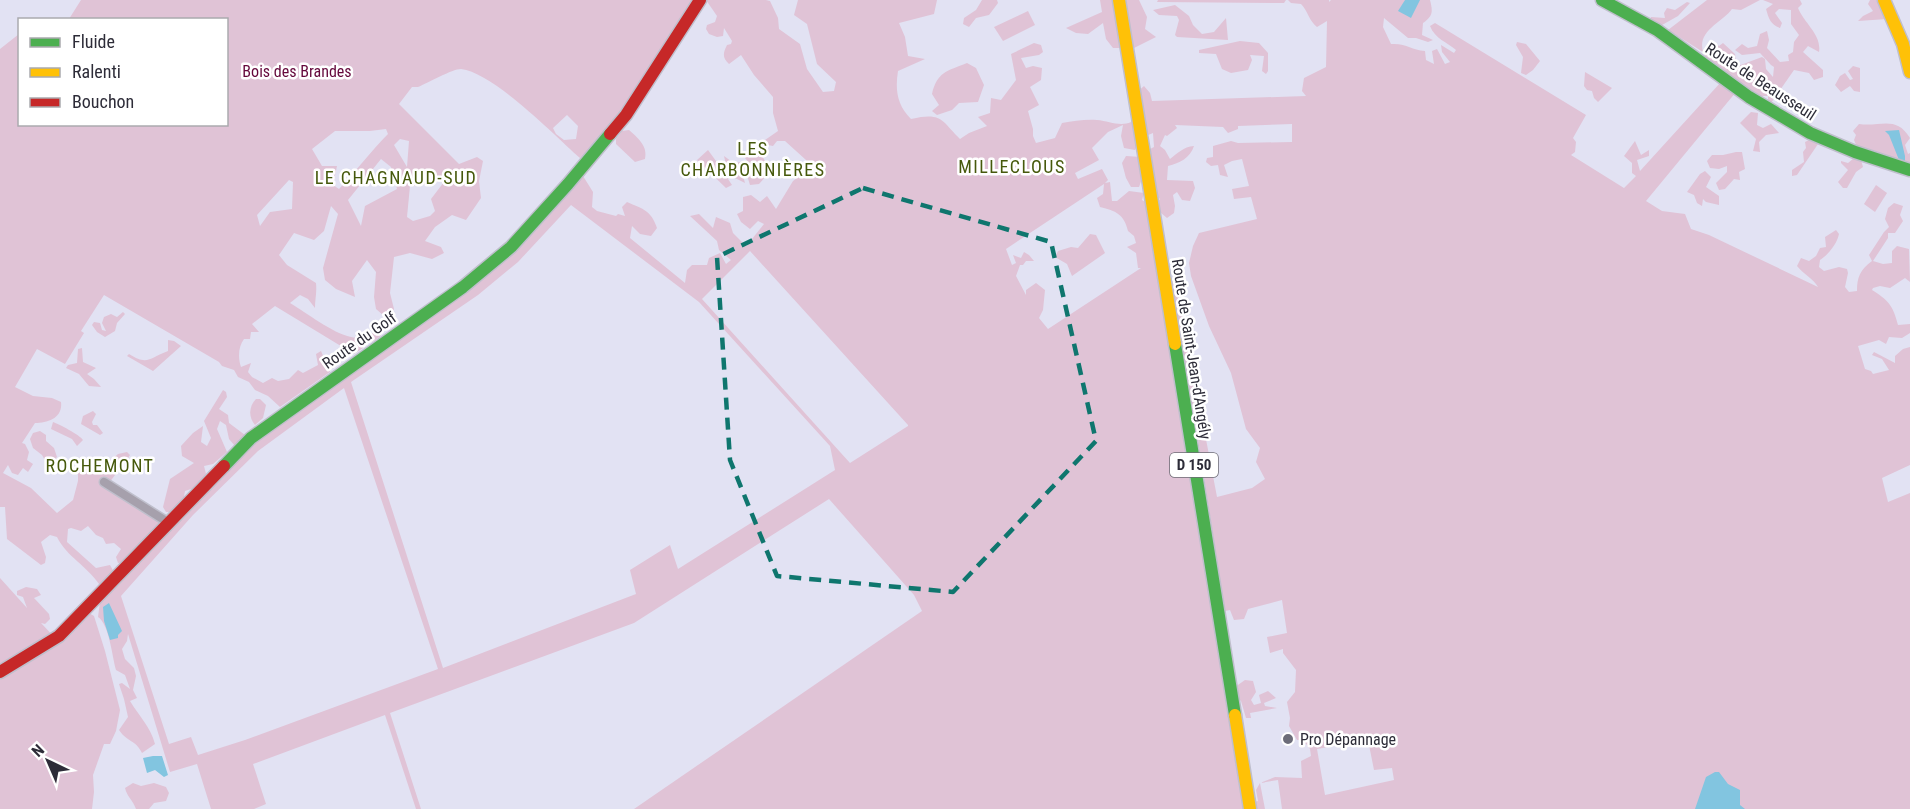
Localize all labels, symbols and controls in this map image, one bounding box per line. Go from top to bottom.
legend [18,18,228,126]
text: Fluide [72,31,115,52]
street label: Route de Beausseuil [1702,39,1820,124]
text: Ralenti [72,61,121,82]
park label: Bois des Brandes [242,62,352,81]
text: Bouchon [72,91,134,112]
district label: LES CHARBONNIÈRES [680,138,826,180]
district label: MILLECLOUS [958,156,1066,177]
district label: LE CHAGNAUD-SUD [315,167,477,188]
street label: Route de Saint-Jean-d'Angély [1168,257,1215,441]
street label: Route du Golf [319,308,400,373]
road number: D 150 [1170,453,1218,477]
district label: ROCHEMONT [46,455,154,476]
place label: Pro Dépannage [1300,730,1396,749]
north arrow [18,731,78,791]
marker: Pro Dépannage [1281,732,1295,746]
text: N [28,740,48,761]

